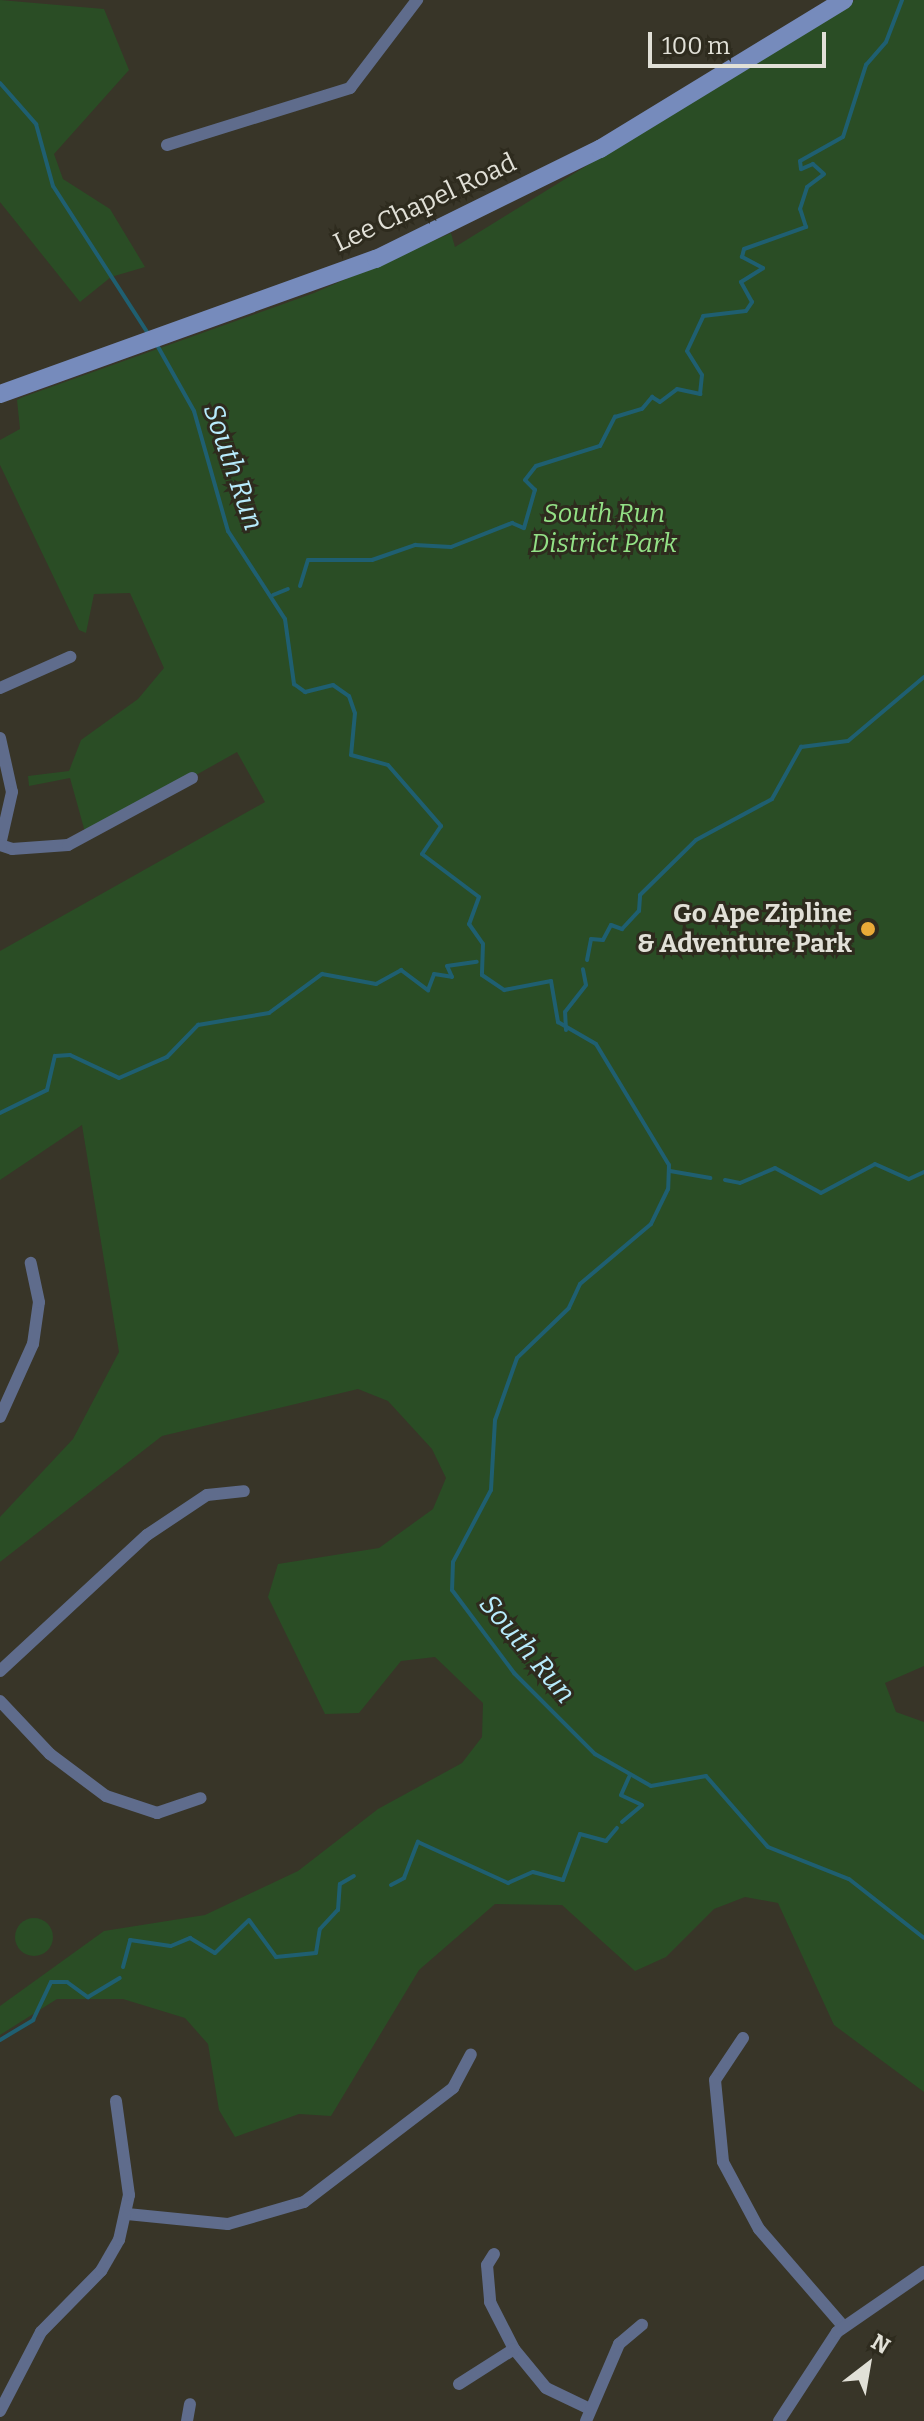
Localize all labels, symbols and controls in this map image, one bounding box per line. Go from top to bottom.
scale bar [652,16,830,66]
text: 100 m [662,32,730,60]
street label: Lee Chapel Road [329,147,521,259]
water label: South Run [196,399,270,535]
park label: South Run District Park [531,498,677,560]
place label: Go Ape Zipline & Adventure Park [637,898,852,960]
marker: Go Ape Zipline & Adventure Park [859,920,877,938]
water label: South Run [472,1588,582,1710]
north arrow [828,2325,908,2405]
text: N [866,2328,895,2360]

